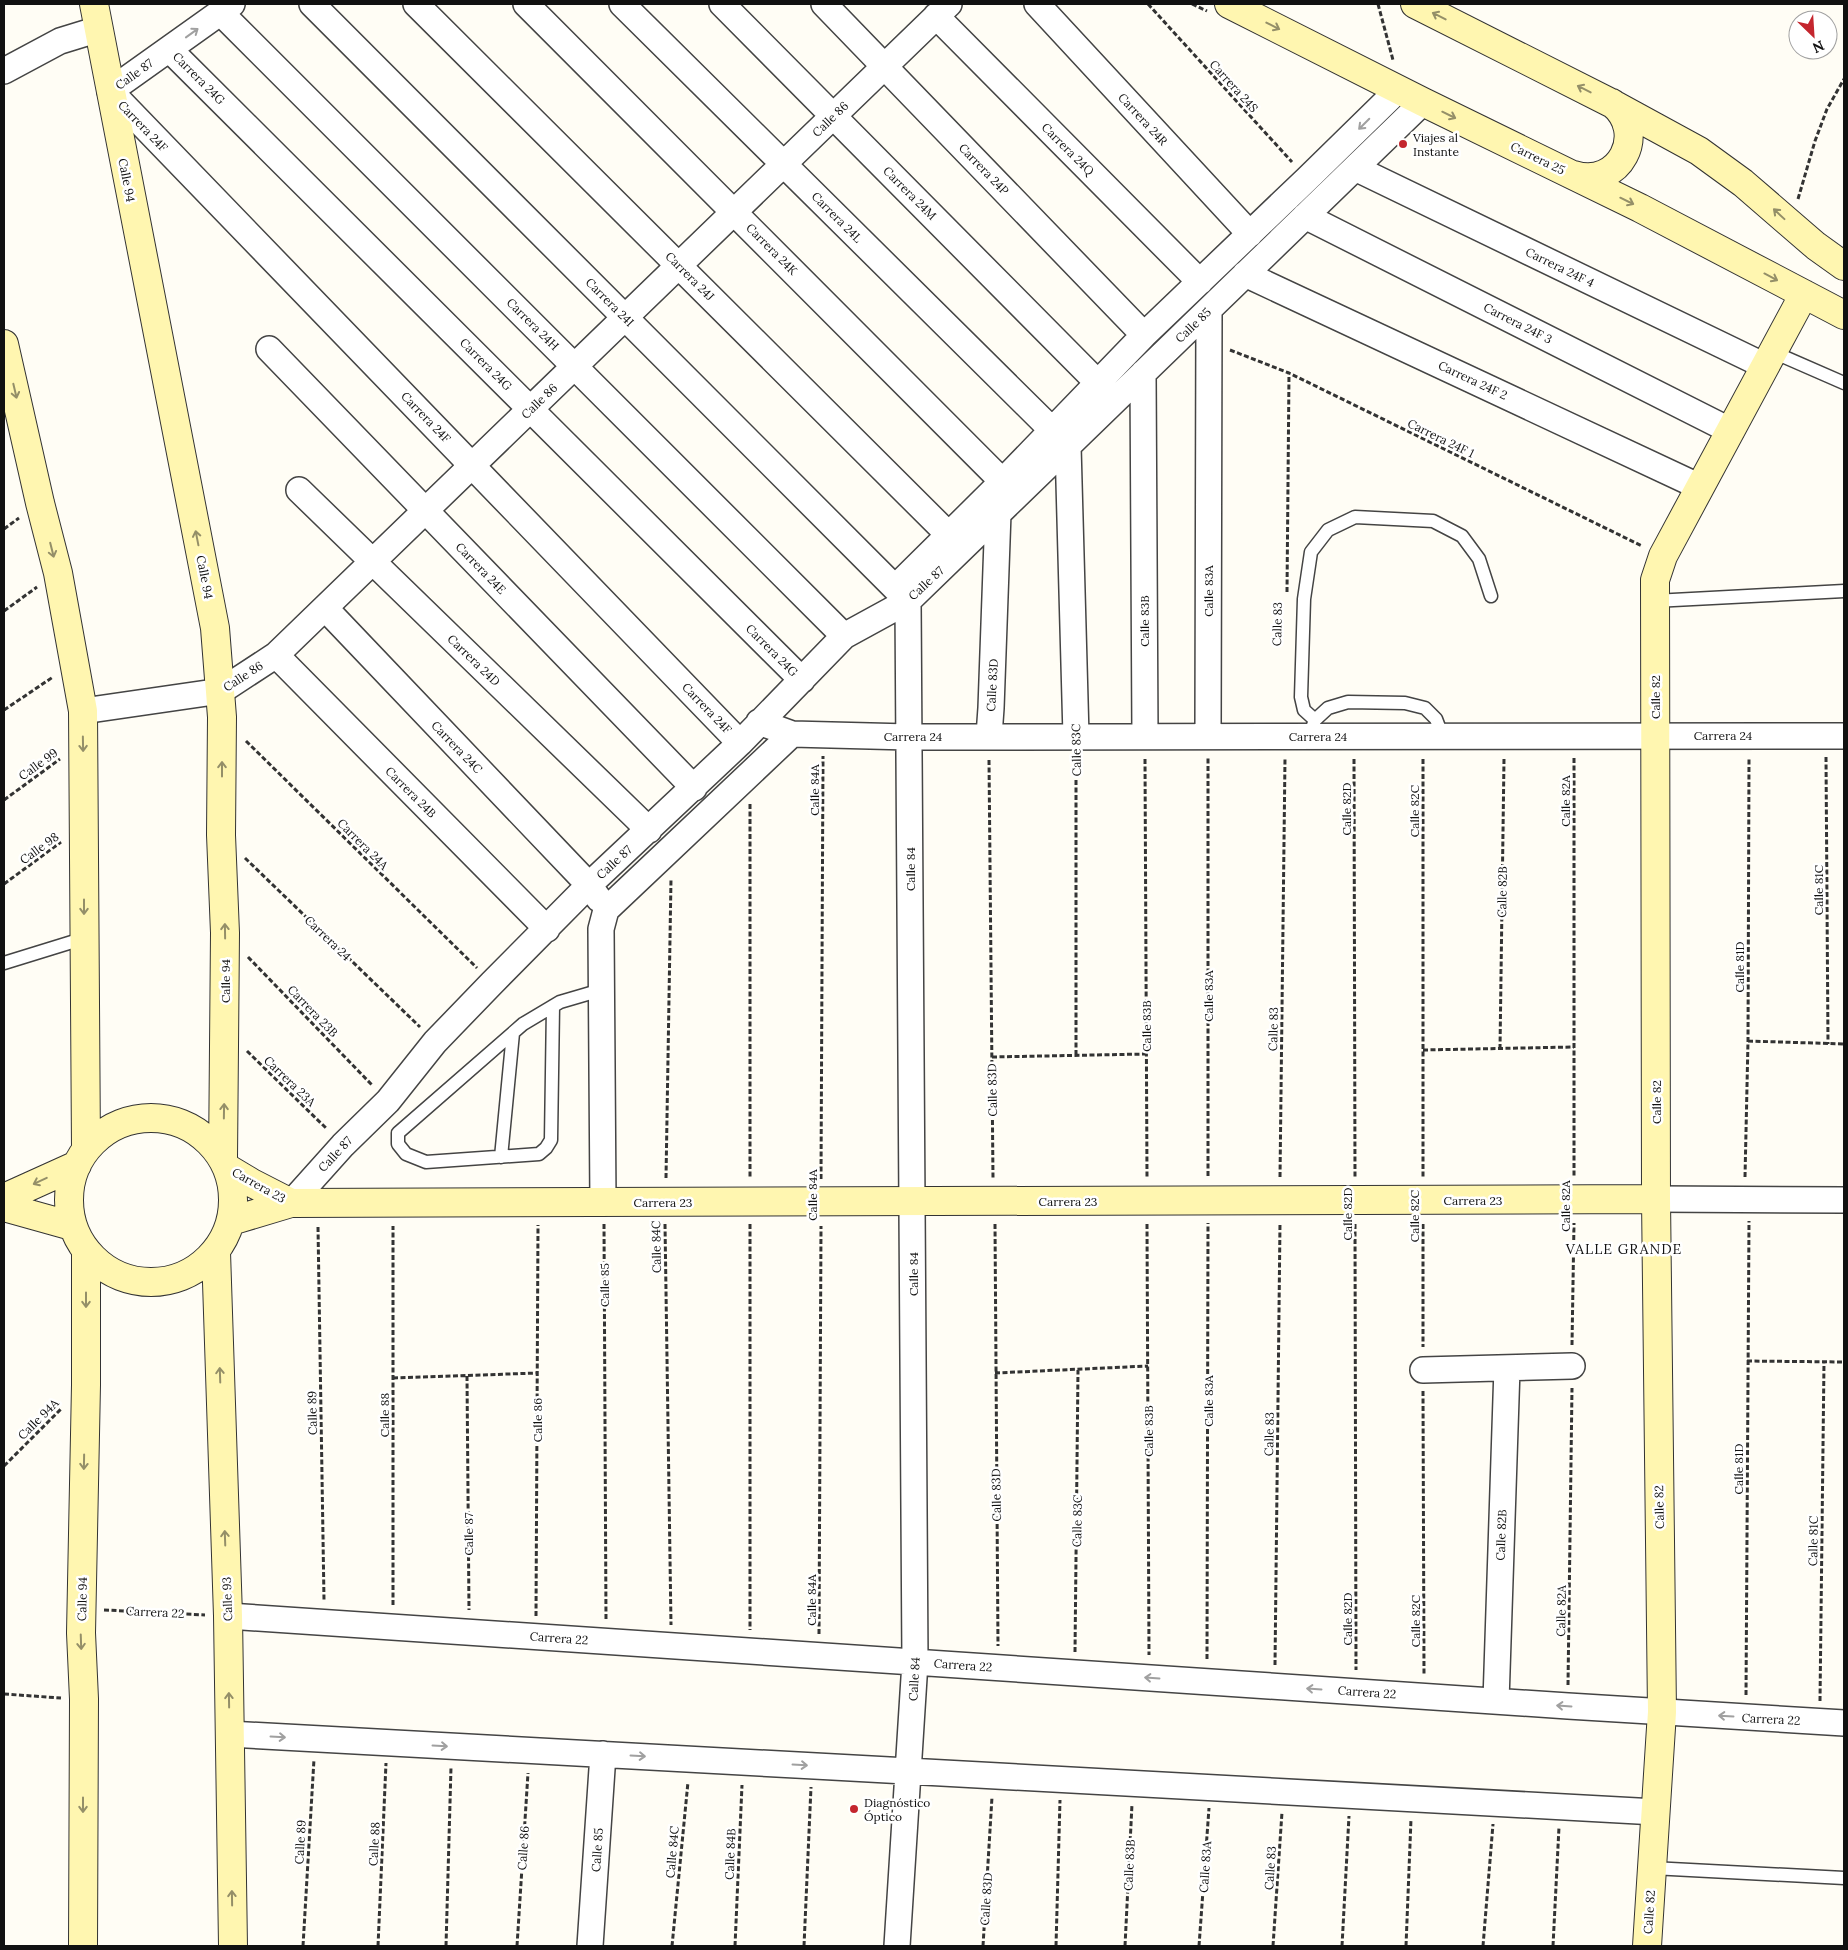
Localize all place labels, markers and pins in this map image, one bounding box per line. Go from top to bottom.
place label: Viajes al Instante [1412,130,1459,159]
marker: Viajes al Instante [1397,138,1409,150]
place label: Diagnóstico Óptico [864,1795,930,1824]
marker: Diagnóstico Óptico [848,1803,860,1815]

